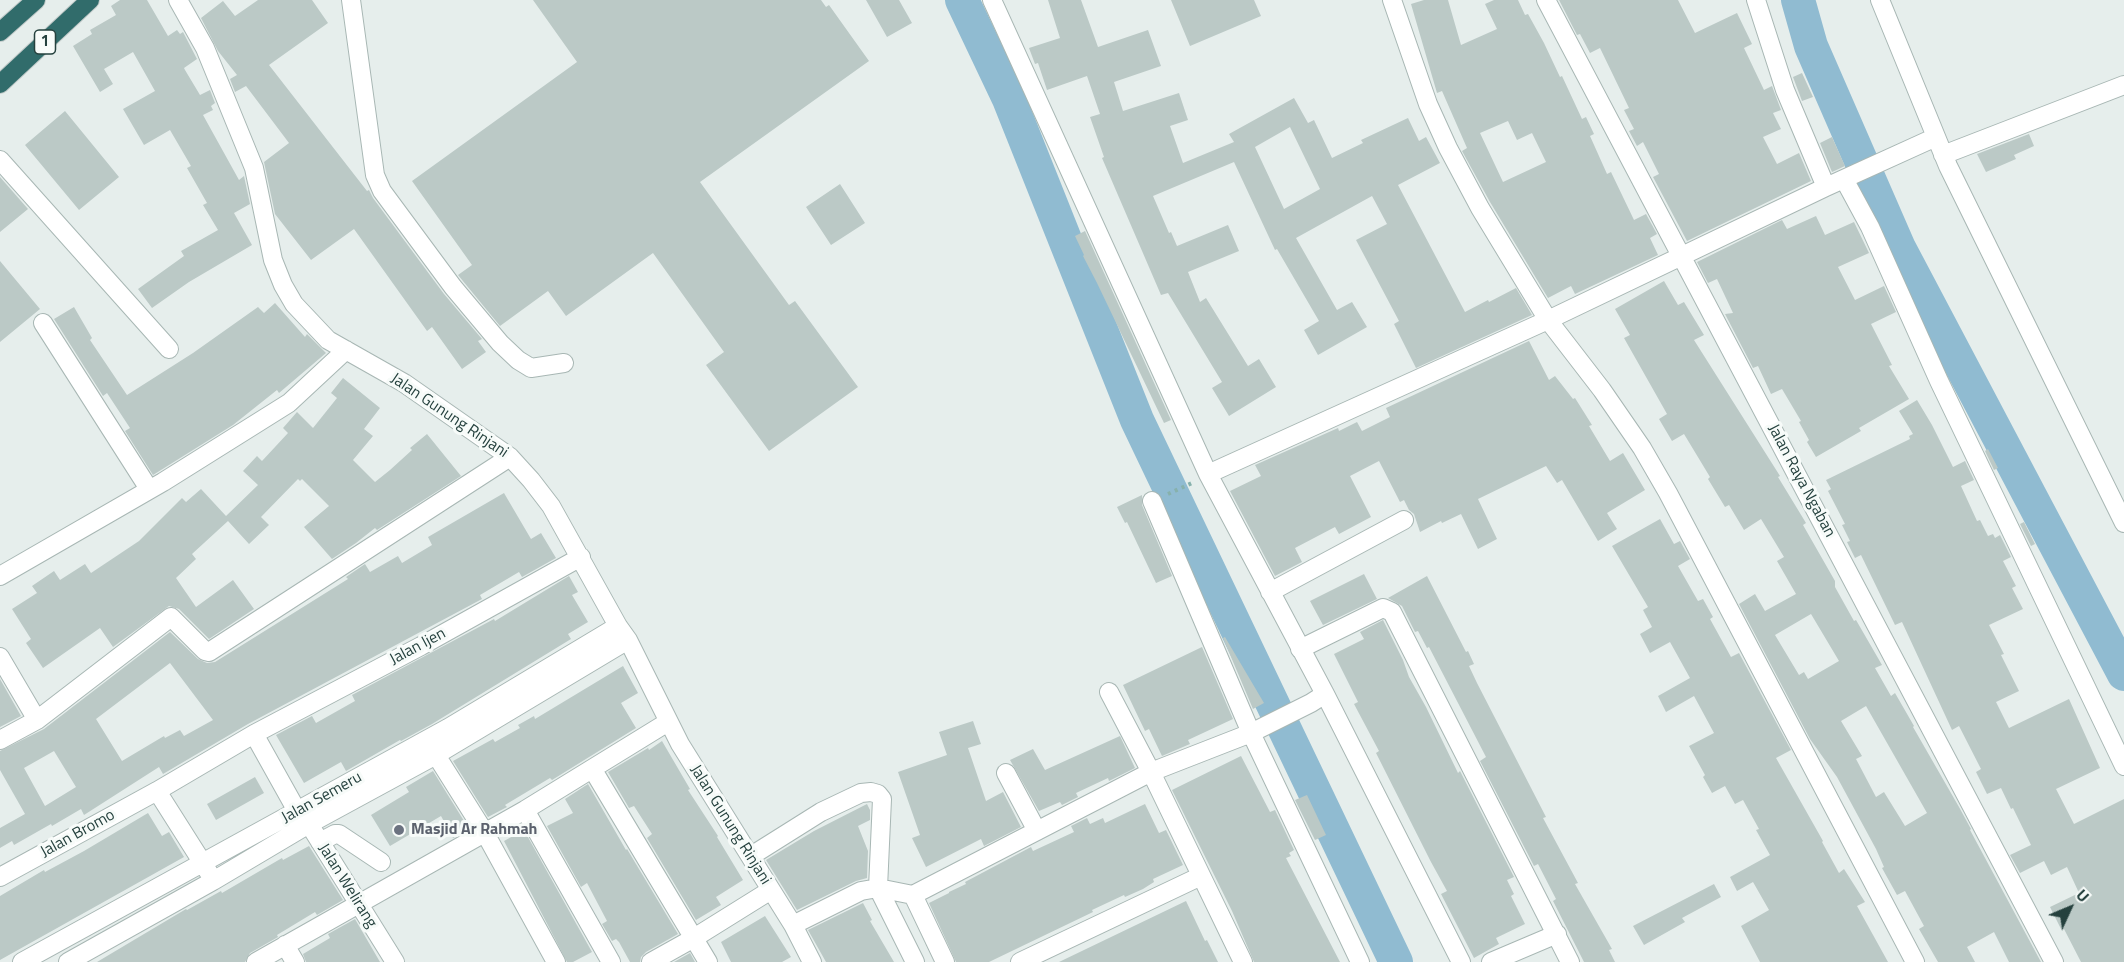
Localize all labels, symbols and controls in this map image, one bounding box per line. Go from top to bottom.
road number: 1 [34,30,56,54]
street label: Jalan Gunung Rinjani [387,370,511,462]
street label: Jalan Raya Ngaban [1763,421,1839,541]
street label: Jalan Ijen [387,624,449,670]
street label: Jalan Gunung Rinjani [685,761,775,889]
street label: Jalan Semeru [279,768,365,828]
street label: Jalan Bromo [38,806,118,862]
place label: Masjid Ar Rahmah [411,820,537,840]
marker: Masjid Ar Rahmah [392,823,406,837]
street label: Jalan Welirang [313,840,381,932]
north arrow [2040,878,2100,938]
text: U [2071,883,2095,908]

